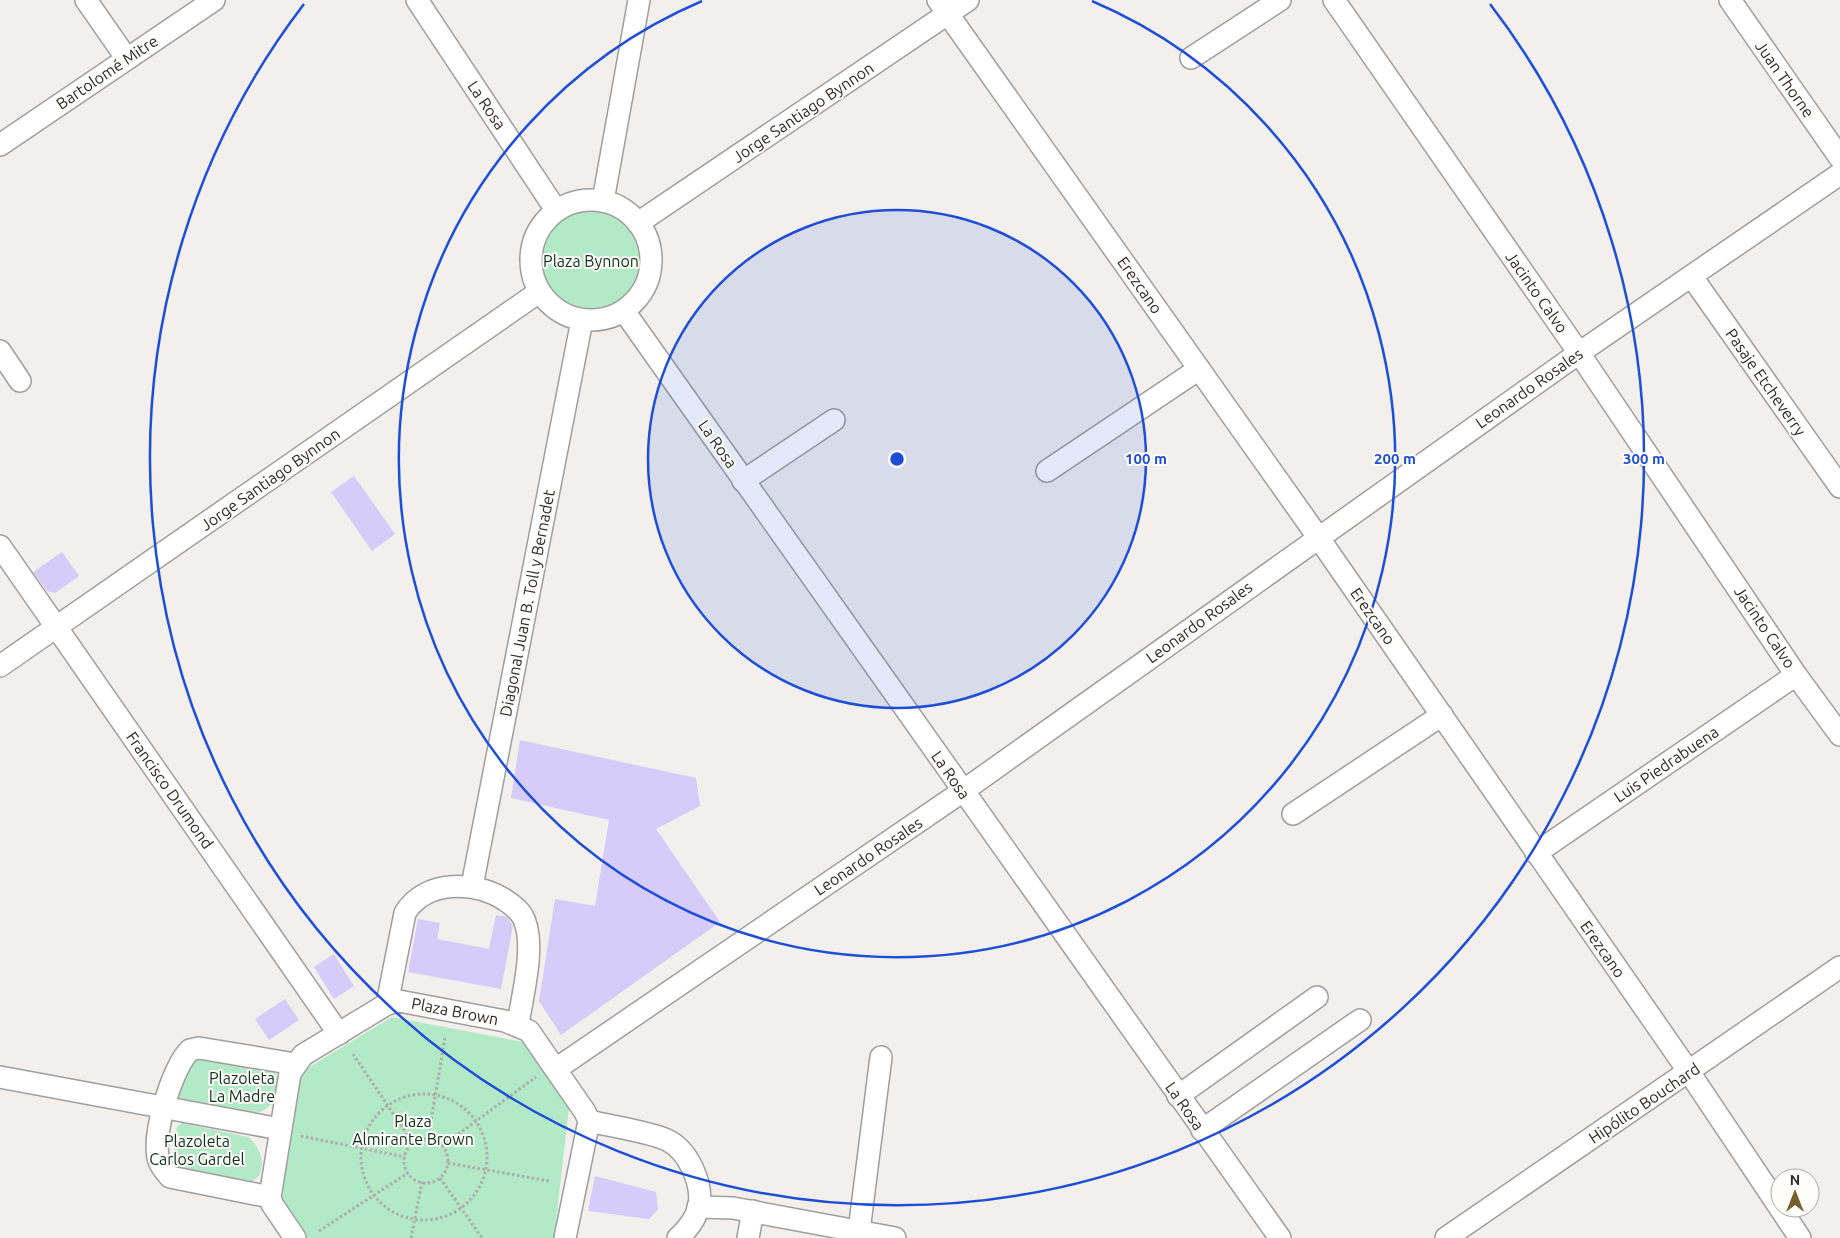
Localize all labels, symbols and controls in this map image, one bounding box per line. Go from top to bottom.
street label: Bartolomé Mitre [53,31,161,113]
street label: Juan Thorne [1752,37,1818,121]
street label: Jorge Santiago Bynnon [729,58,877,166]
street label: La Rosa [464,77,510,133]
street label: Jacinto Calvo [1502,248,1572,336]
park label: Plaza Bynnon [543,252,639,270]
street label: Erezcano [1114,253,1166,317]
street label: Pasaje Etcheverry [1722,325,1810,439]
street label: Leonardo Rosales [1472,344,1586,432]
street label: La Rosa [695,417,741,471]
street label: Jorge Santiago Bynnon [197,424,343,534]
centre of rings [888,450,906,468]
text: 100 m [1125,450,1167,467]
text: 200 m [1374,450,1416,467]
text: 300 m [1623,450,1665,467]
street label: Diagonal Juan B. Toll y Bernadet [496,487,558,718]
street label: Leonardo Rosales [1143,577,1256,666]
street label: Jacinto Calvo [1731,583,1799,671]
street label: Erezcano [1347,584,1399,648]
street label: Luis Piedrabuena [1610,722,1722,806]
street label: Francisco Drumond [123,728,217,852]
street label: La Rosa [928,748,974,802]
street label: Leonardo Rosales [811,813,926,899]
street label: Erezcano [1577,917,1629,981]
street label: Plaza Brown [410,994,500,1028]
street label: Hipólito Bouchard [1585,1059,1703,1147]
park label: Plazoleta La Madre [209,1069,275,1105]
street label: La Rosa [1162,1079,1208,1133]
park label: Plaza Almirante Brown [352,1112,474,1148]
park label: Plazoleta Carlos Gardel [149,1132,245,1168]
north arrow [1770,1168,1820,1218]
text: N [1790,1172,1800,1188]

